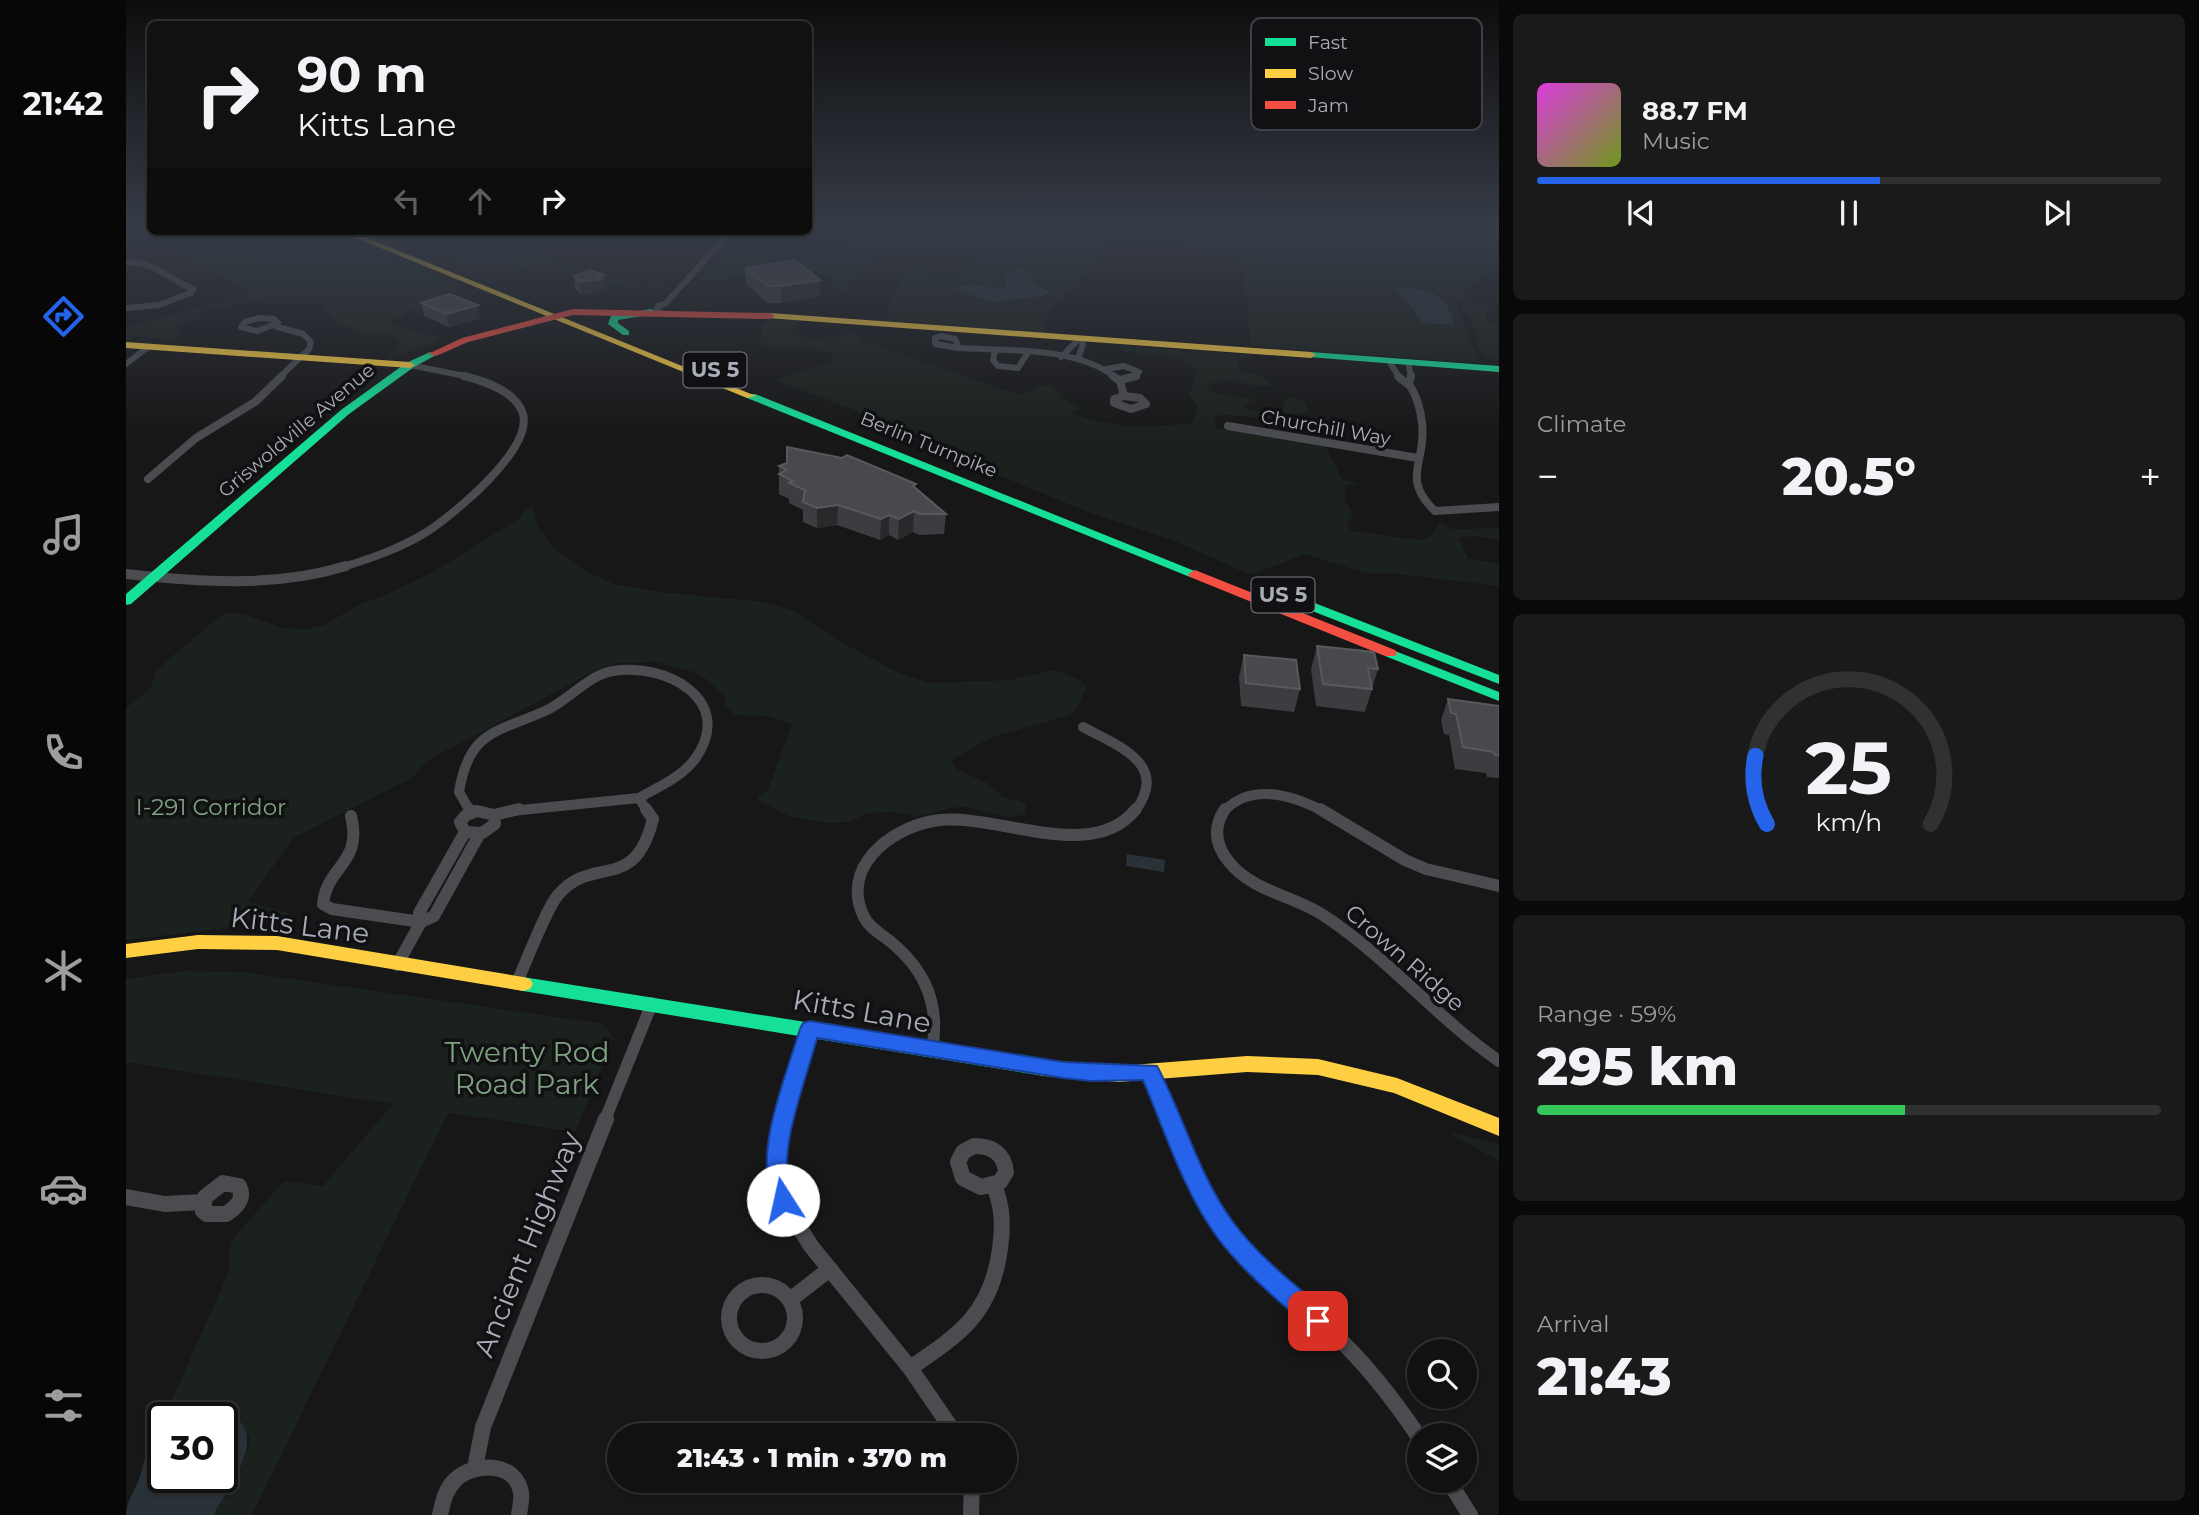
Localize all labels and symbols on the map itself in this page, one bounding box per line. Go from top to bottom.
legend [1251,18,1482,130]
text: Fast [1308,31,1348,54]
text: Slow [1308,62,1353,85]
text: Jam [1307,94,1349,117]
road number: US 5 [684,352,746,388]
street label: Griswoldville Avenue [214,358,379,502]
street label: Churchill Way [1259,405,1393,450]
street label: Berlin Turnpike [857,407,1001,482]
road number: US 5 [1252,578,1314,612]
park label: I-291 Corridor [136,793,286,821]
street label: Crown Ridge [1340,899,1470,1017]
street label: Kitts Lane [229,900,371,950]
street label: Kitts Lane [790,982,934,1040]
park label: Twenty Rod Road Park [445,1035,609,1101]
street label: Ancient Highway [466,1126,588,1362]
position arrow [746,1163,820,1237]
pin [1288,1291,1348,1351]
speed limit sign: 30 [147,1402,238,1493]

